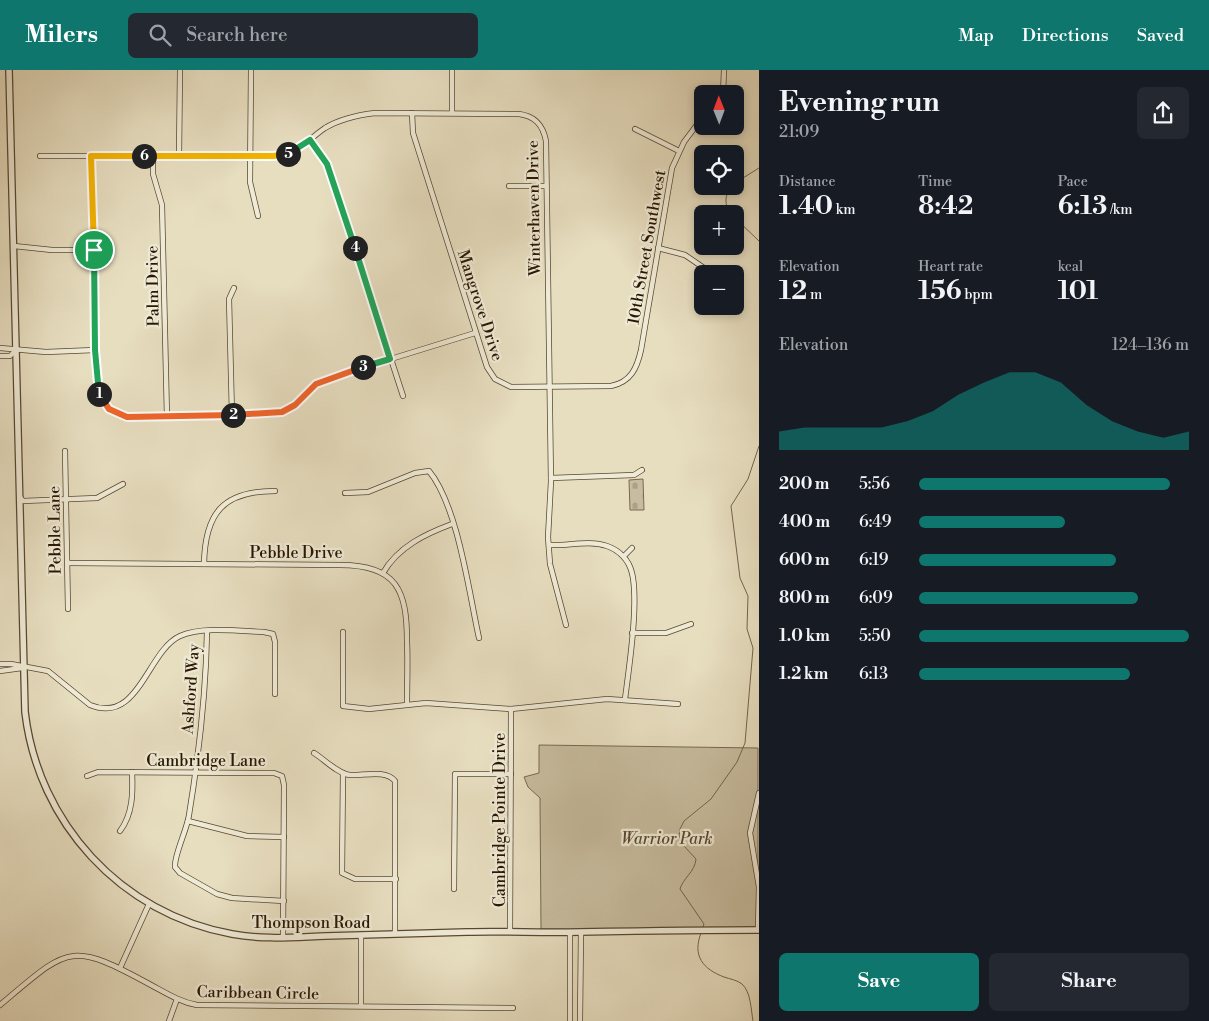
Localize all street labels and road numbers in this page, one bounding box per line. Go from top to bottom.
street label: Winterhaven Drive [523,140,545,277]
street label: 10th Street Southwest [624,168,671,326]
street label: Palm Drive [142,245,164,327]
street label: Mangrove Drive [453,247,507,363]
street label: Pebble Lane [44,485,66,574]
street label: Pebble Drive [249,543,343,563]
street label: Ashford Way [178,643,204,736]
street label: Cambridge Pointe Drive [490,733,510,907]
street label: Cambridge Lane [146,751,266,771]
street label: Thompson Road [252,913,370,933]
street label: Caribbean Circle [197,982,319,1004]

